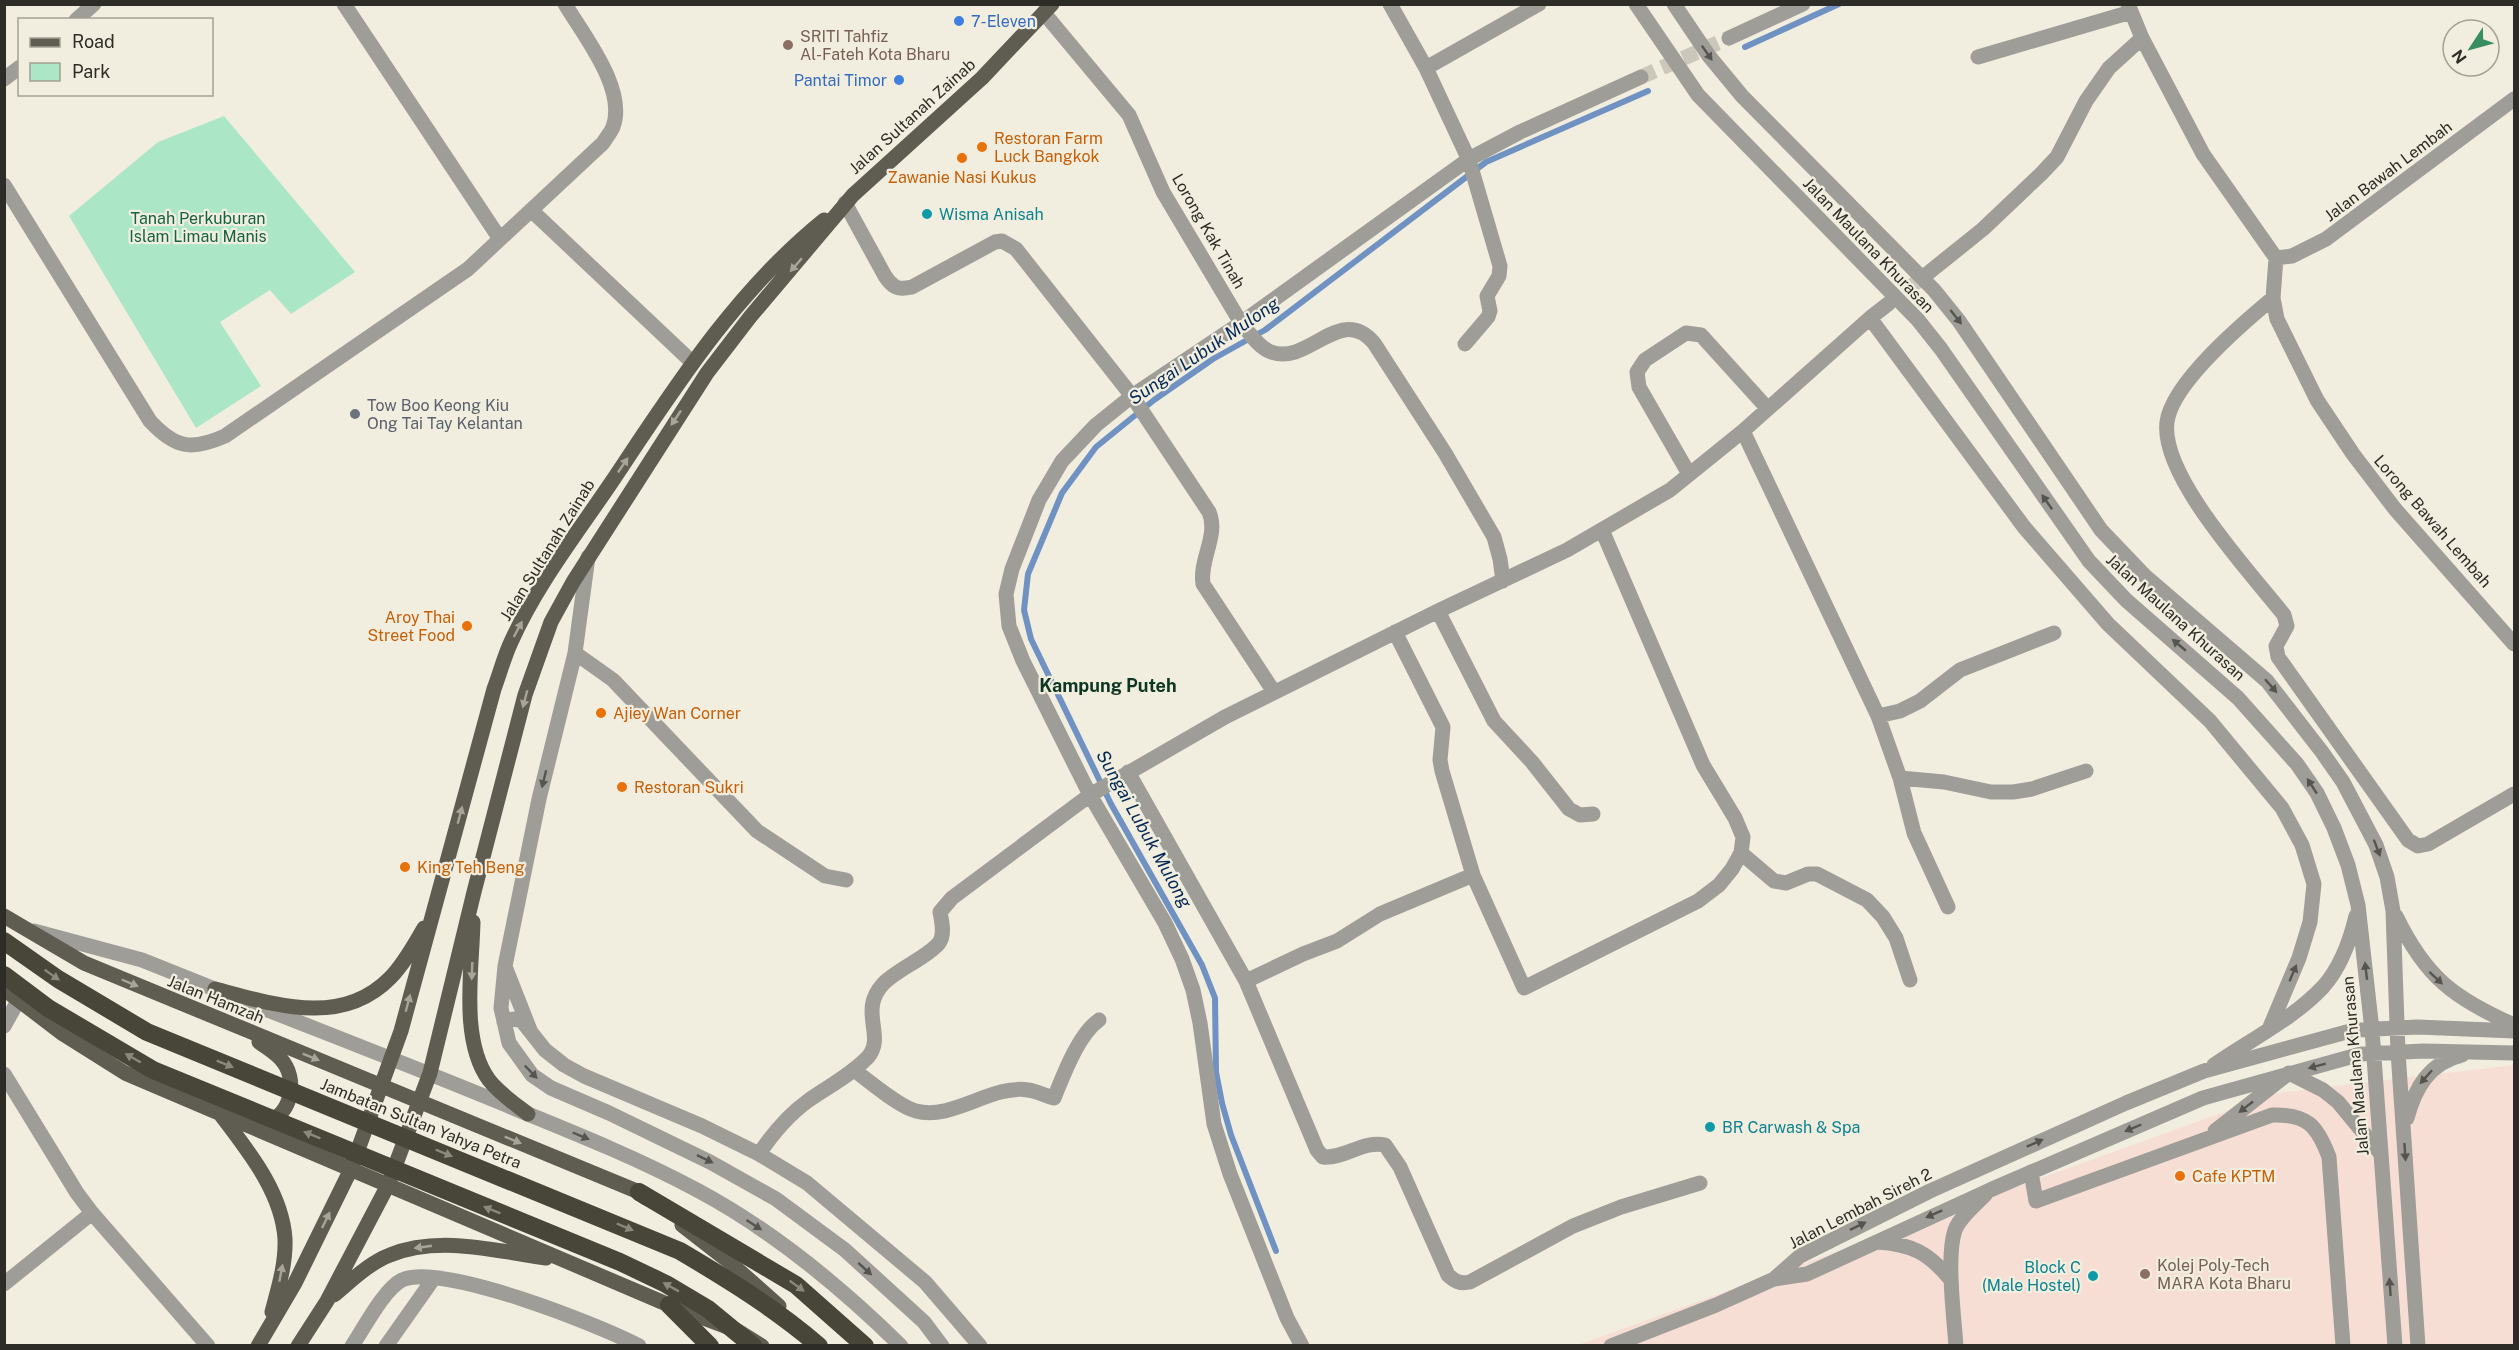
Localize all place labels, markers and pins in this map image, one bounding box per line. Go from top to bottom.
place label: 7-Eleven [971,12,1036,31]
marker: 7-Eleven [952,14,966,28]
place label: SRITI Tahfiz Al-Fateh Kota Bharu [800,27,950,64]
marker: SRITI Tahfiz Al-Fateh Kota Bharu [781,38,795,52]
place label: Pantai Timor [794,71,887,90]
marker: Pantai Timor [892,73,906,87]
place label: Restoran Farm Luck Bangkok [994,129,1103,166]
marker: Restoran Farm Luck Bangkok [975,140,989,154]
marker: Zawanie Nasi Kukus [955,151,969,165]
place label: Zawanie Nasi Kukus [888,168,1036,187]
place label: Wisma Anisah [939,205,1044,224]
marker: Wisma Anisah [920,207,934,221]
place label: Tow Boo Keong Kiu Ong Tai Tay Kelantan [367,396,523,433]
marker: Tow Boo Keong Kiu Ong Tai Tay Kelantan [348,407,362,421]
place label: Aroy Thai Street Food [367,608,455,645]
marker: Aroy Thai Street Food [460,619,474,633]
place label: Ajiey Wan Corner [613,704,741,723]
marker: Ajiey Wan Corner [594,706,608,720]
place label: Restoran Sukri [634,778,744,797]
marker: Restoran Sukri [615,780,629,794]
place label: King Teh Beng [417,858,525,877]
marker: King Teh Beng [398,860,412,874]
place label: BR Carwash & Spa [1722,1118,1860,1137]
marker: BR Carwash & Spa [1703,1120,1717,1134]
place label: Cafe KPTM [2192,1167,2275,1186]
marker: Cafe KPTM [2173,1169,2187,1183]
place label: Kolej Poly-Tech MARA Kota Bharu [2157,1256,2291,1293]
place label: Block C (Male Hostel) [1982,1258,2081,1295]
marker: Kolej Poly-Tech MARA Kota Bharu [2138,1267,2152,1281]
marker: Block C (Male Hostel) [2086,1269,2100,1283]

